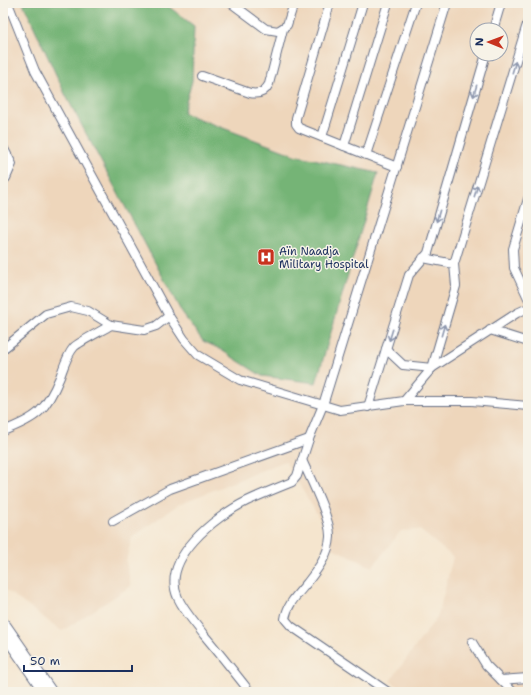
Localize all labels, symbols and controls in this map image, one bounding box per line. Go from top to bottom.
north arrow [469,22,509,62]
text: N [472,37,487,46]
one-way arrow [511,61,518,74]
one-way arrow [471,85,478,98]
one-way arrow [473,185,480,198]
one-way arrow [434,209,441,222]
place label: Aïn Naadja Military Hospital [279,244,369,272]
hospital icon: Aïn Naadja Military Hospital [256,247,276,267]
one-way arrow [440,324,447,337]
one-way arrow [387,328,394,341]
scale bar [24,647,132,673]
text: 50 m [30,653,60,669]

